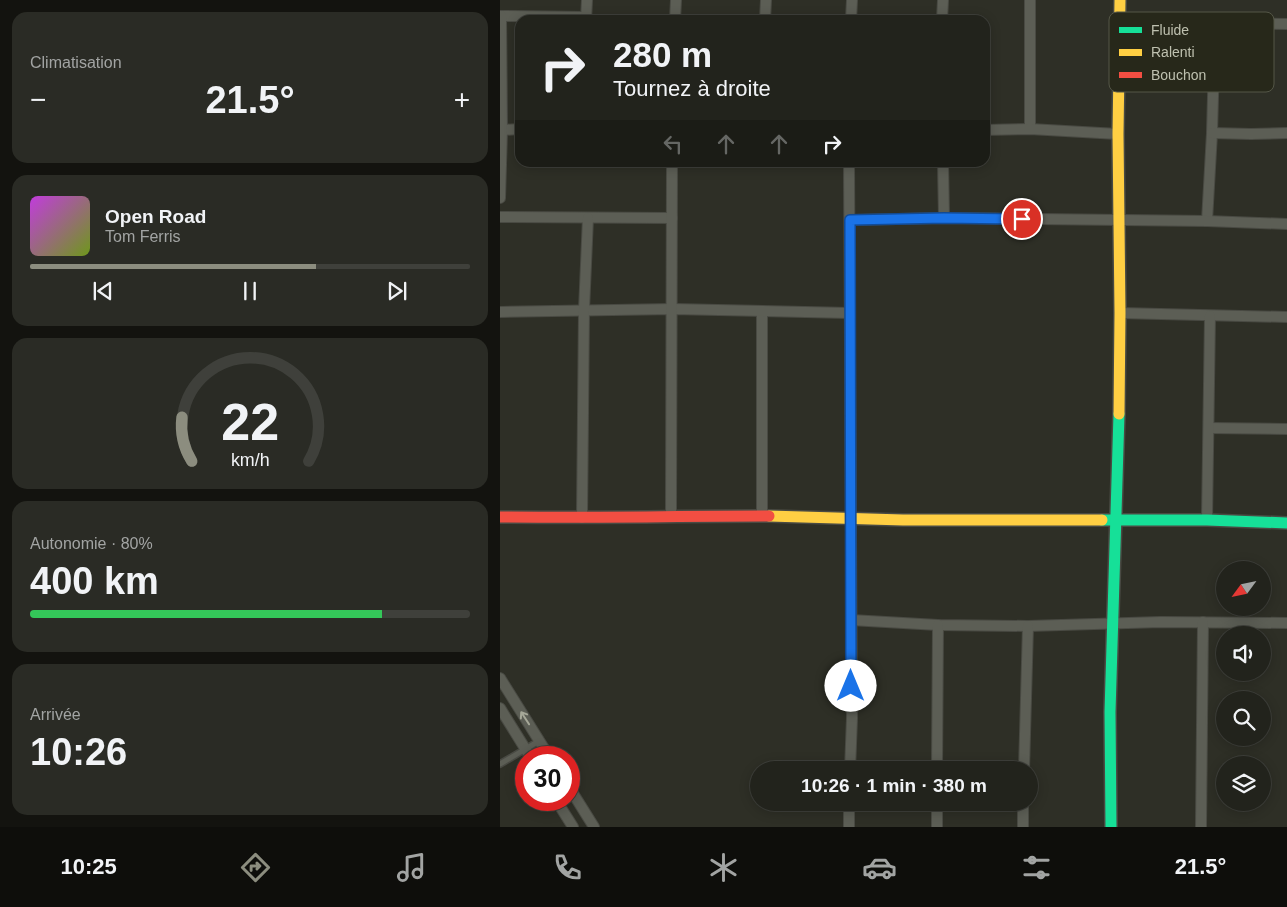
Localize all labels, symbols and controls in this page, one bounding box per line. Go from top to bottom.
legend [1109,12,1274,92]
text: Fluide [1151,22,1189,38]
icon: right [530,35,595,100]
text: 280 m [613,35,712,74]
text: Ralenti [1151,44,1195,60]
text: Climatisation [30,54,122,71]
text: Bouchon [1151,67,1206,83]
text: Tournez à droite [613,76,771,101]
text: 21.5° [205,79,295,121]
text: − [30,84,46,115]
text: + [454,84,470,115]
icon: left [659,130,687,158]
icon: ahead [712,130,740,158]
icon: ahead [765,130,793,158]
icon: right [818,130,846,158]
pin [1001,198,1043,240]
icon: arrive [1008,205,1036,233]
text: Open Road [105,206,206,227]
text: Tom Ferris [105,228,181,245]
icon: previous [89,277,117,305]
icon: pause [236,277,264,305]
icon: next [383,277,411,305]
text: 22 [221,393,279,451]
text: km/h [231,450,269,470]
text: Autonomie · 80% [30,535,153,552]
text: 400 km [30,560,159,602]
north arrow [1216,561,1271,616]
map controls [1216,561,1271,811]
button: sound [1216,626,1271,681]
position arrow [824,659,876,711]
button: search [1216,691,1271,746]
text: Arrivée [30,706,81,723]
one-way arrow [520,711,531,725]
text: 10:26 [30,731,127,773]
speed limit sign: 30 [515,746,580,811]
button: layers [1216,756,1271,811]
text: 10:26 · 1 min · 380 m [801,775,987,796]
icon: directions [238,850,273,885]
icon: music [394,850,429,885]
icon: phone [550,850,585,885]
icon: climate [706,850,741,885]
icon: car [862,850,897,885]
icon: filters [1019,850,1054,885]
text: 10:25 [61,854,117,879]
text: 21.5° [1175,854,1226,879]

